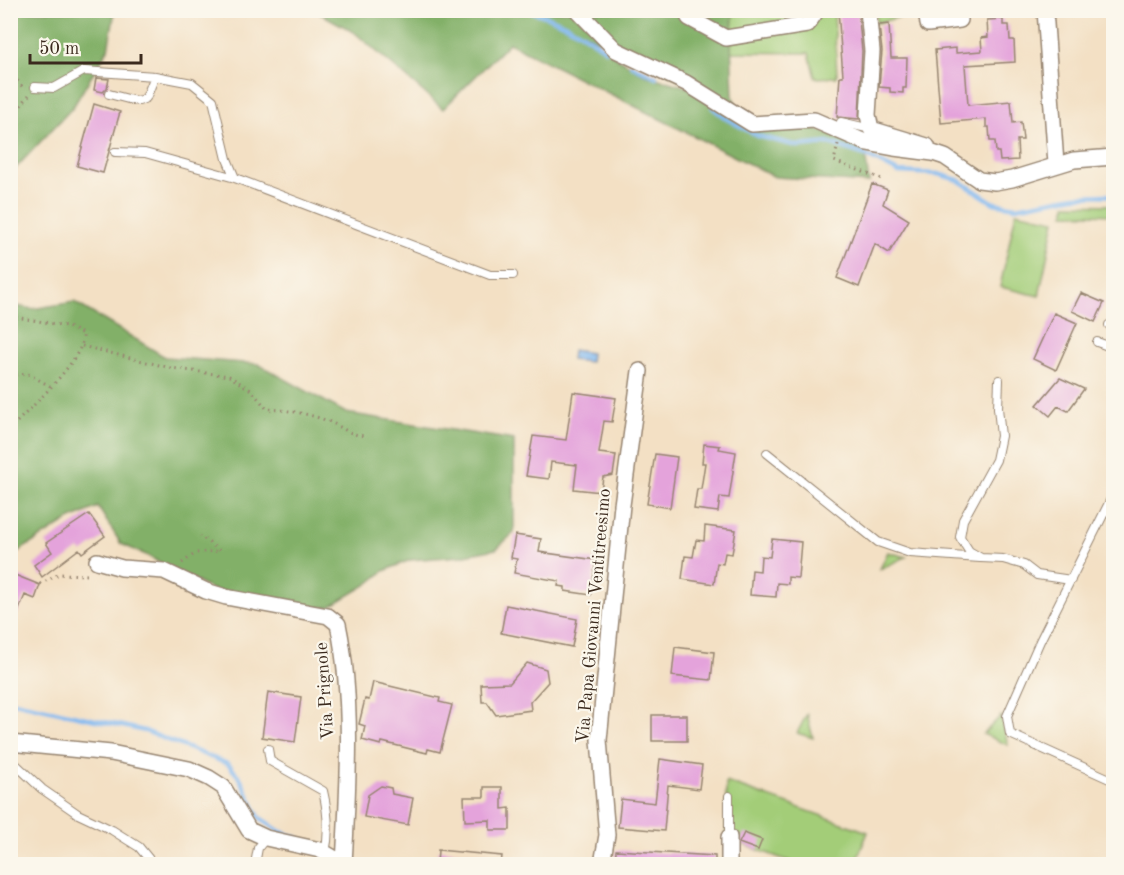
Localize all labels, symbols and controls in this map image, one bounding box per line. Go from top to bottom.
scale bar [30,27,141,65]
text: 50 m [39,40,79,58]
street label: Via Papa Giovanni Ventitreesimo [574,488,614,744]
street label: Via Prignole [313,641,337,740]

